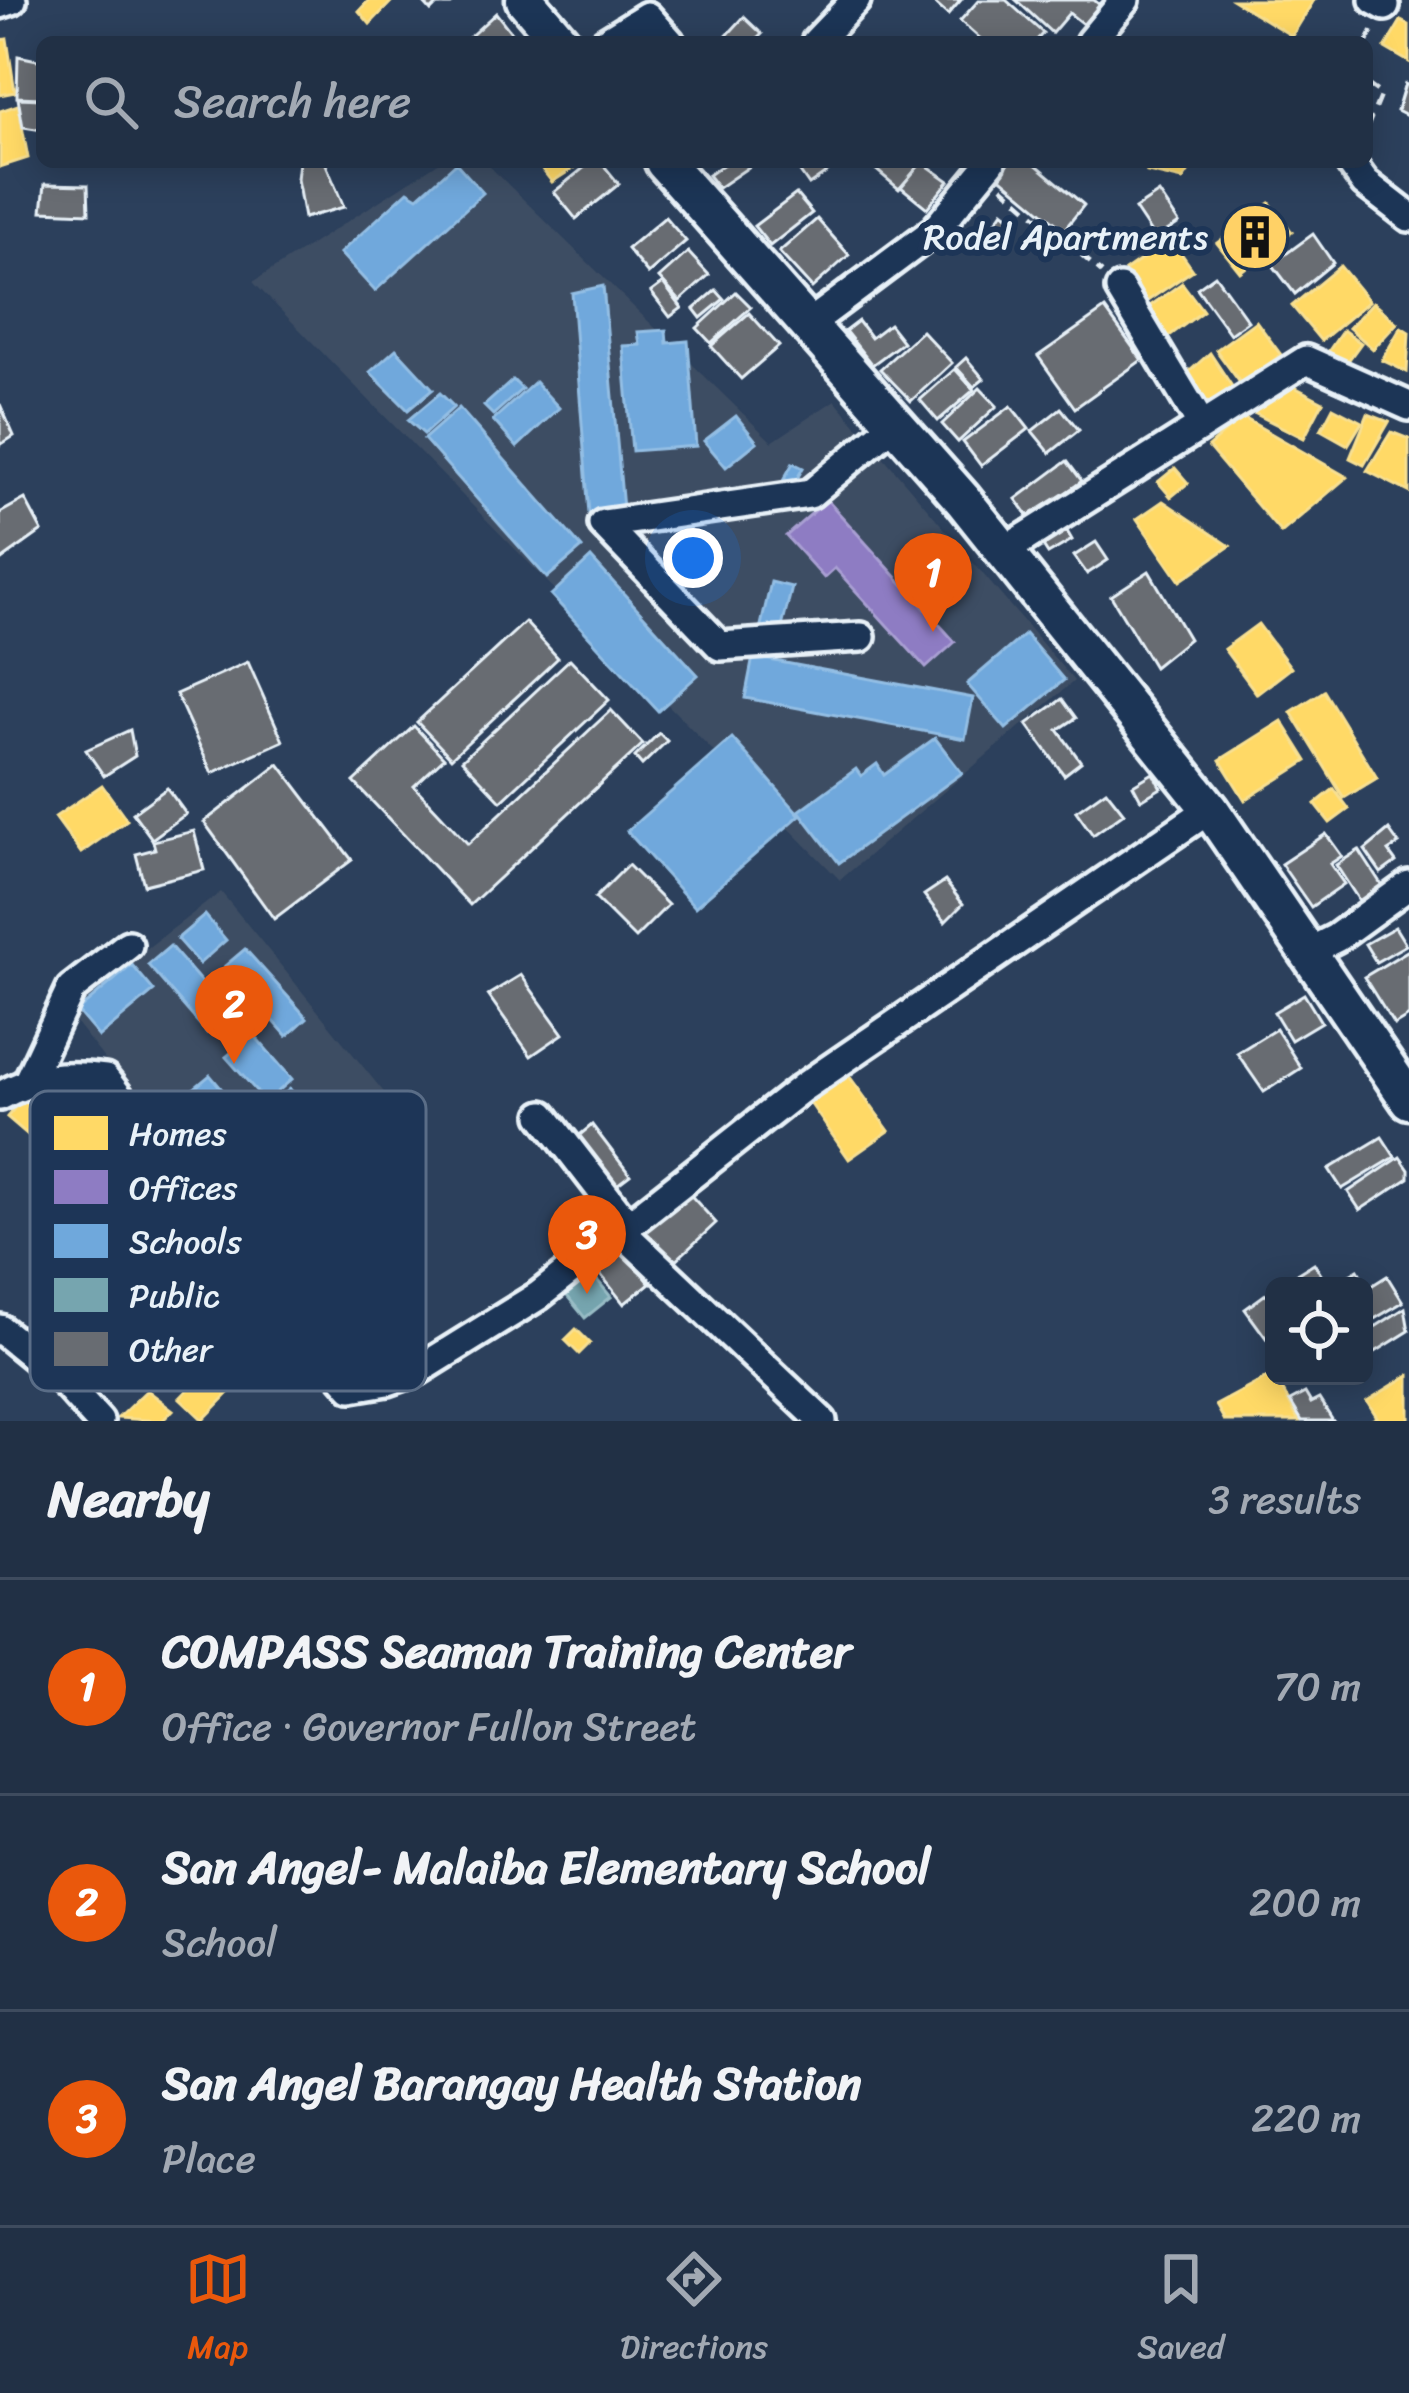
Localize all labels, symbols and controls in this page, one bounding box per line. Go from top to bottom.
search box [36,36,1373,168]
text: Search here [174,62,411,142]
icon: search [78,69,144,135]
building icon: Rodel Apartments [1220,202,1290,272]
place label: Rodel Apartments [924,205,1208,269]
your location [663,528,723,588]
pin: 1 [894,533,972,632]
pin: 2 [195,965,273,1064]
legend [30,1091,426,1391]
text: Homes [129,1105,227,1163]
text: Offices [129,1159,238,1217]
pin: 3 [548,1195,626,1294]
text: Schools [129,1213,242,1271]
text: Public [129,1267,220,1325]
map controls [1265,1277,1373,1385]
button: locate [1265,1277,1373,1385]
text: Other [129,1321,214,1379]
text: Nearby [48,1454,209,1544]
text: 3 results [1208,1465,1361,1534]
text: COMPASS Seaman Training Center [162,1612,852,1692]
text: 1 [79,1652,95,1721]
text: 70 m [1274,1652,1361,1721]
text: Office · Governor Fullon Street [162,1692,697,1761]
text: San Angel- Malaiba Elementary School [162,1828,931,1908]
text: 2 [76,1868,98,1937]
text: 200 m [1249,1868,1361,1937]
text: School [162,1908,277,1977]
text: San Angel Barangay Health Station [162,2044,861,2124]
text: 3 [76,2084,98,2153]
text: 220 m [1251,2084,1361,2153]
text: Place [162,2124,256,2193]
tab: Map [185,2246,251,2376]
tab: Directions [620,2246,768,2376]
tab: Saved [1137,2246,1224,2376]

